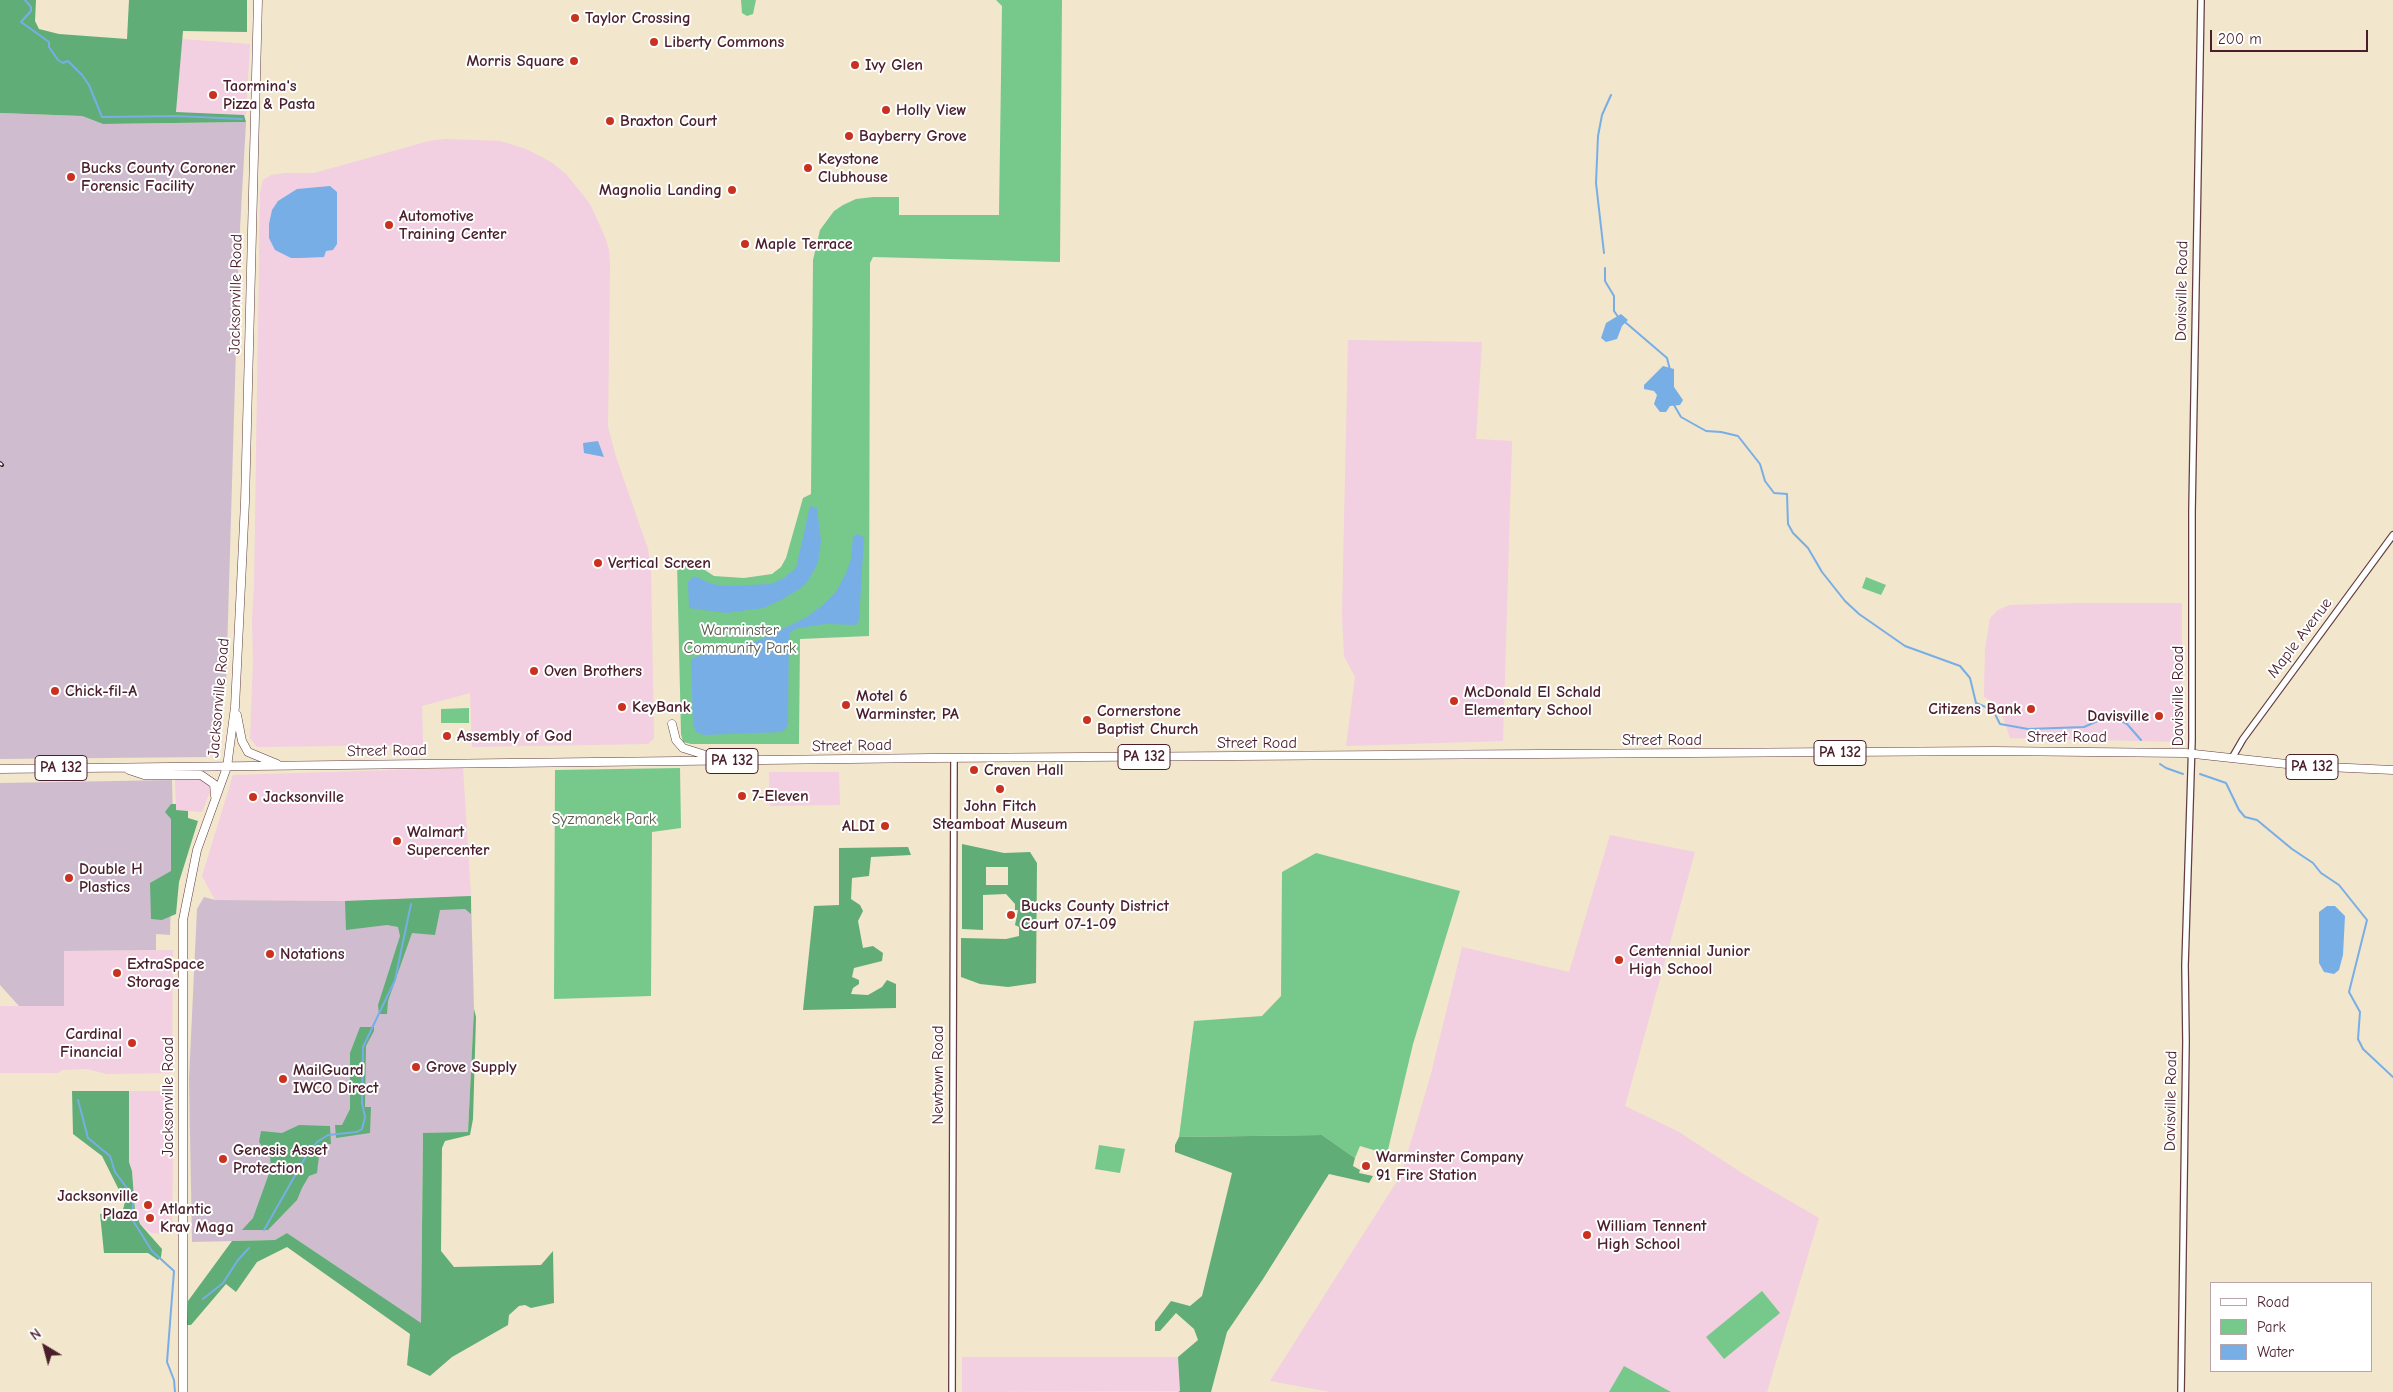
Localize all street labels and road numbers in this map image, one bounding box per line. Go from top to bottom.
street label: Jacksonville Road [225,234,247,354]
street label: Davisville Road [2172,241,2192,341]
street label: Maple Avenue [2264,594,2336,682]
street label: Jacksonville Road [204,637,234,759]
street label: Davisville Road [2168,646,2188,746]
street label: Street Road [2027,727,2107,747]
street label: Street Road [1622,730,1702,750]
street label: Street Road [1217,733,1297,753]
street label: Street Road [812,736,892,756]
road number: PA 132 [1814,740,1866,766]
street label: Street Road [347,741,427,761]
road number: PA 132 [1118,744,1170,770]
road number: PA 132 [706,748,758,774]
road number: PA 132 [2286,754,2338,780]
road number: PA 132 [35,756,87,780]
street label: Newtown Road [928,1026,948,1124]
street label: Jacksonville Road [158,1037,178,1157]
street label: Davisville Road [2161,1051,2181,1151]

